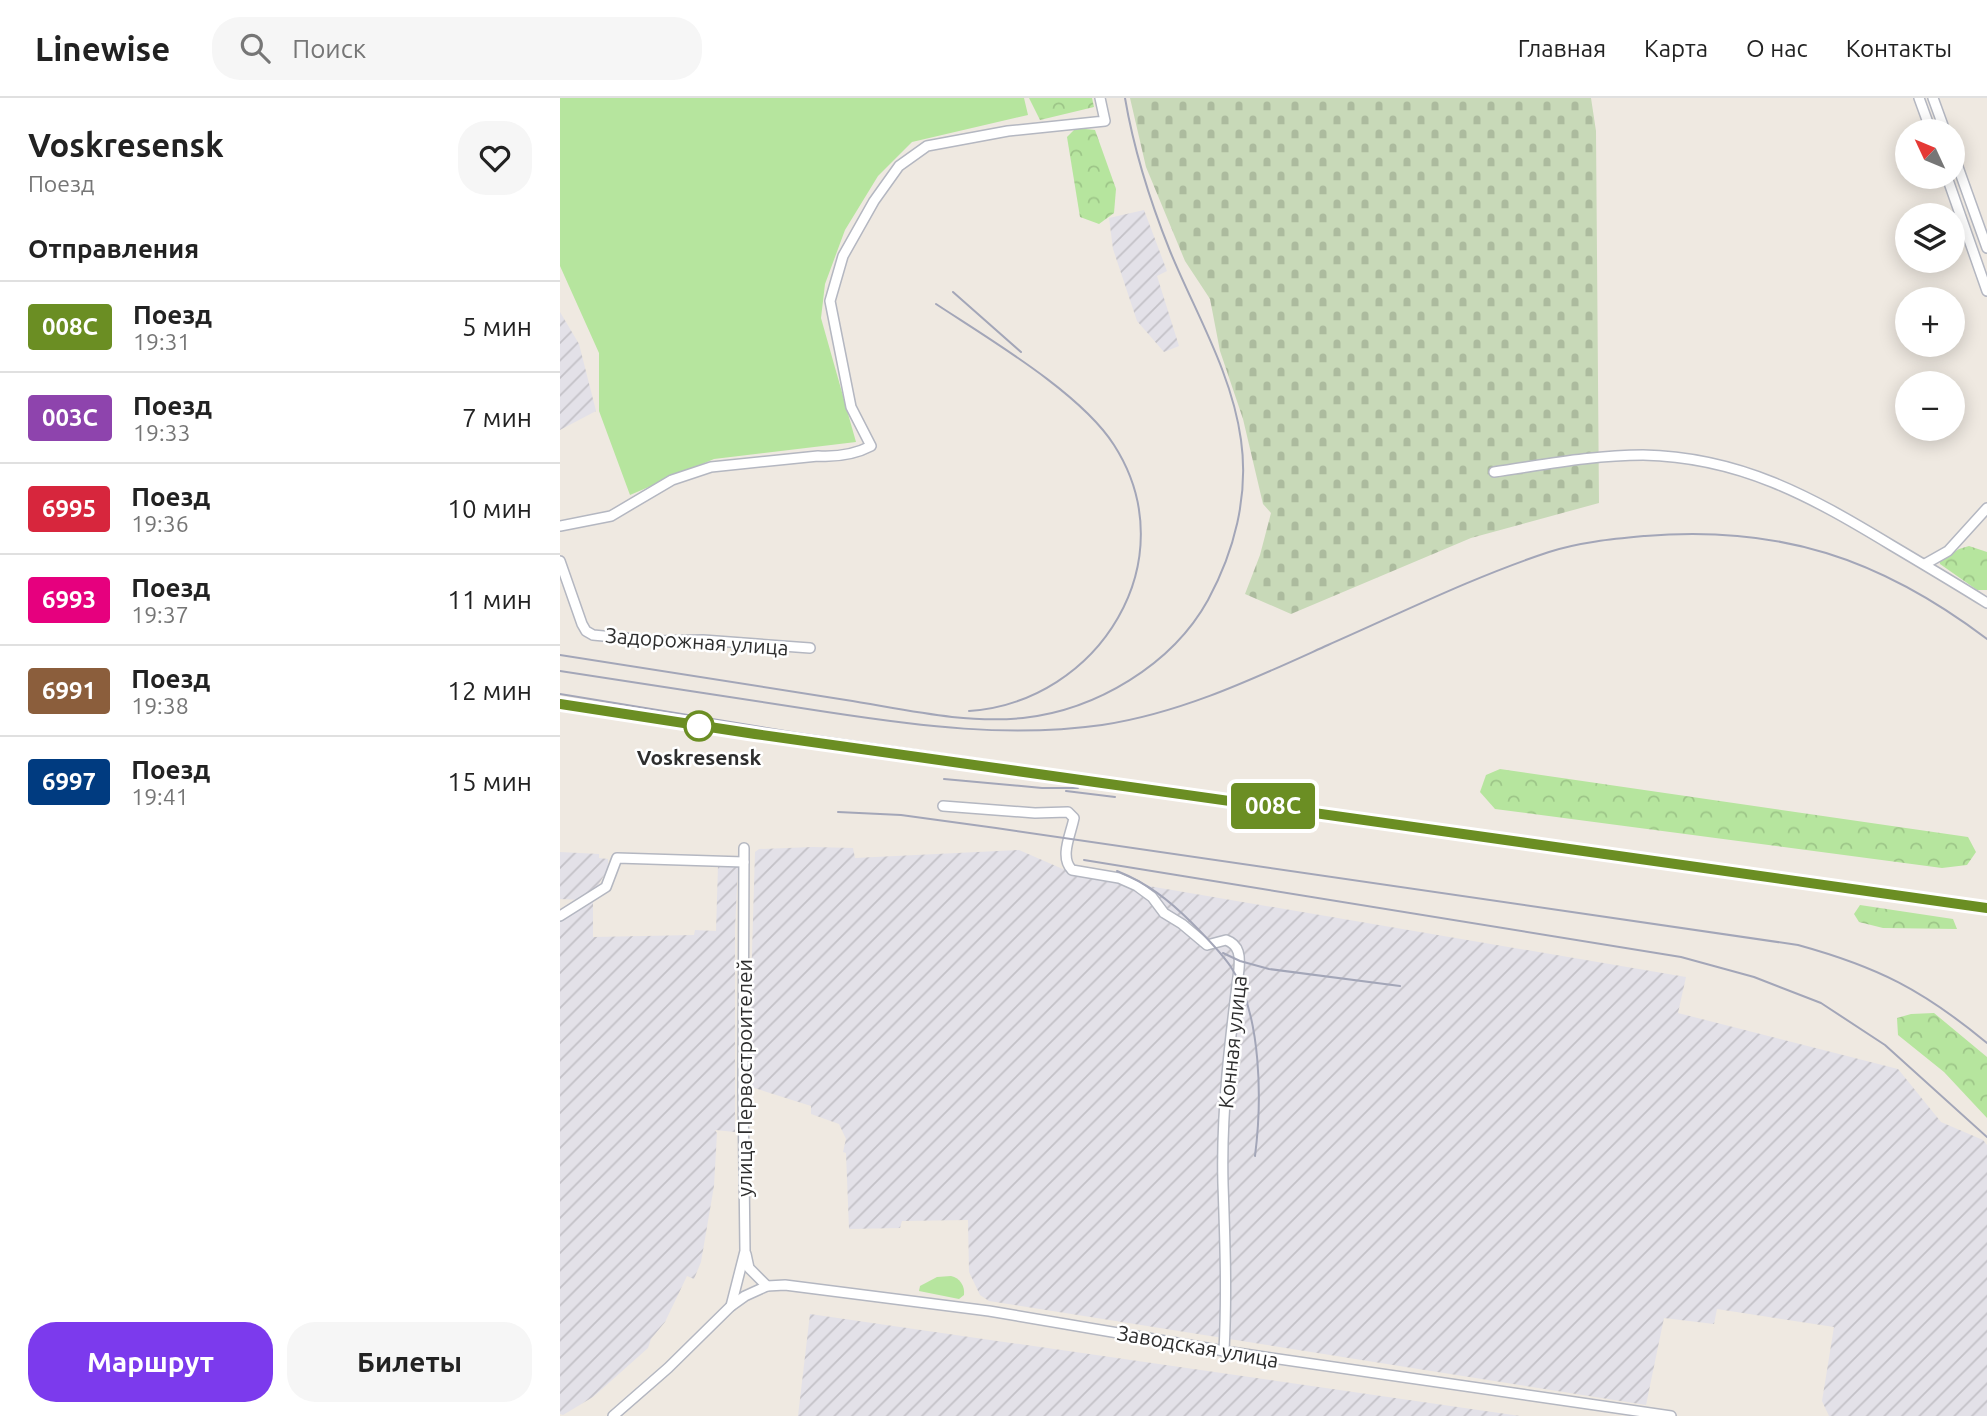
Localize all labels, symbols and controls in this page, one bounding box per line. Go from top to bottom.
search box [212,17,702,80]
icon: search [236,29,274,67]
text: Linewise [35,30,170,67]
text: Поиск [292,34,366,63]
text: Главная [1518,35,1606,62]
text: Карта [1644,35,1708,62]
text: О нас [1746,35,1808,62]
text: Контакты [1846,35,1952,62]
north arrow [1895,119,1965,189]
map controls [1895,119,1965,441]
button: heart [458,121,532,195]
text: Voskresensk [28,126,224,163]
text: Поезд [28,171,95,196]
button: layers [1895,203,1965,273]
text: Отправления [28,234,199,263]
button: + [1895,287,1965,357]
text: Поезд [133,300,212,329]
text: 5 мин [462,312,532,341]
text: 008С [42,313,98,340]
text: 19:31 [133,329,191,354]
button: − [1895,371,1965,441]
text: Поезд [133,391,212,420]
text: 7 мин [462,403,532,432]
text: 003С [42,404,98,431]
text: 19:33 [133,420,191,445]
text: Поезд [131,482,210,511]
text: 10 мин [447,494,532,523]
text: 6995 [42,495,96,522]
text: 19:36 [131,511,189,536]
text: Поезд [131,573,210,602]
text: 11 мин [447,585,532,614]
text: 6993 [42,586,96,613]
text: 19:37 [131,602,189,627]
street label: Задорожная улица [605,623,789,659]
text: Поезд [131,664,210,693]
text: 12 мин [447,676,532,705]
text: 6991 [42,677,96,704]
text: 19:38 [131,693,189,718]
marker: Voskresensk [684,711,714,741]
place label: Voskresensk [637,745,761,769]
text: Поезд [131,755,210,784]
text: 15 мин [447,767,532,796]
text: 6997 [42,768,96,795]
line badge: 008С [1224,783,1322,829]
text: 19:41 [131,784,189,809]
text: 008С [1245,792,1301,819]
street label: улица Первостроителей [732,959,756,1197]
street label: Конная улица [1213,974,1251,1110]
street label: Заводская улица [1115,1320,1281,1372]
button: Маршрут [28,1322,273,1402]
button: Билеты [287,1322,532,1402]

